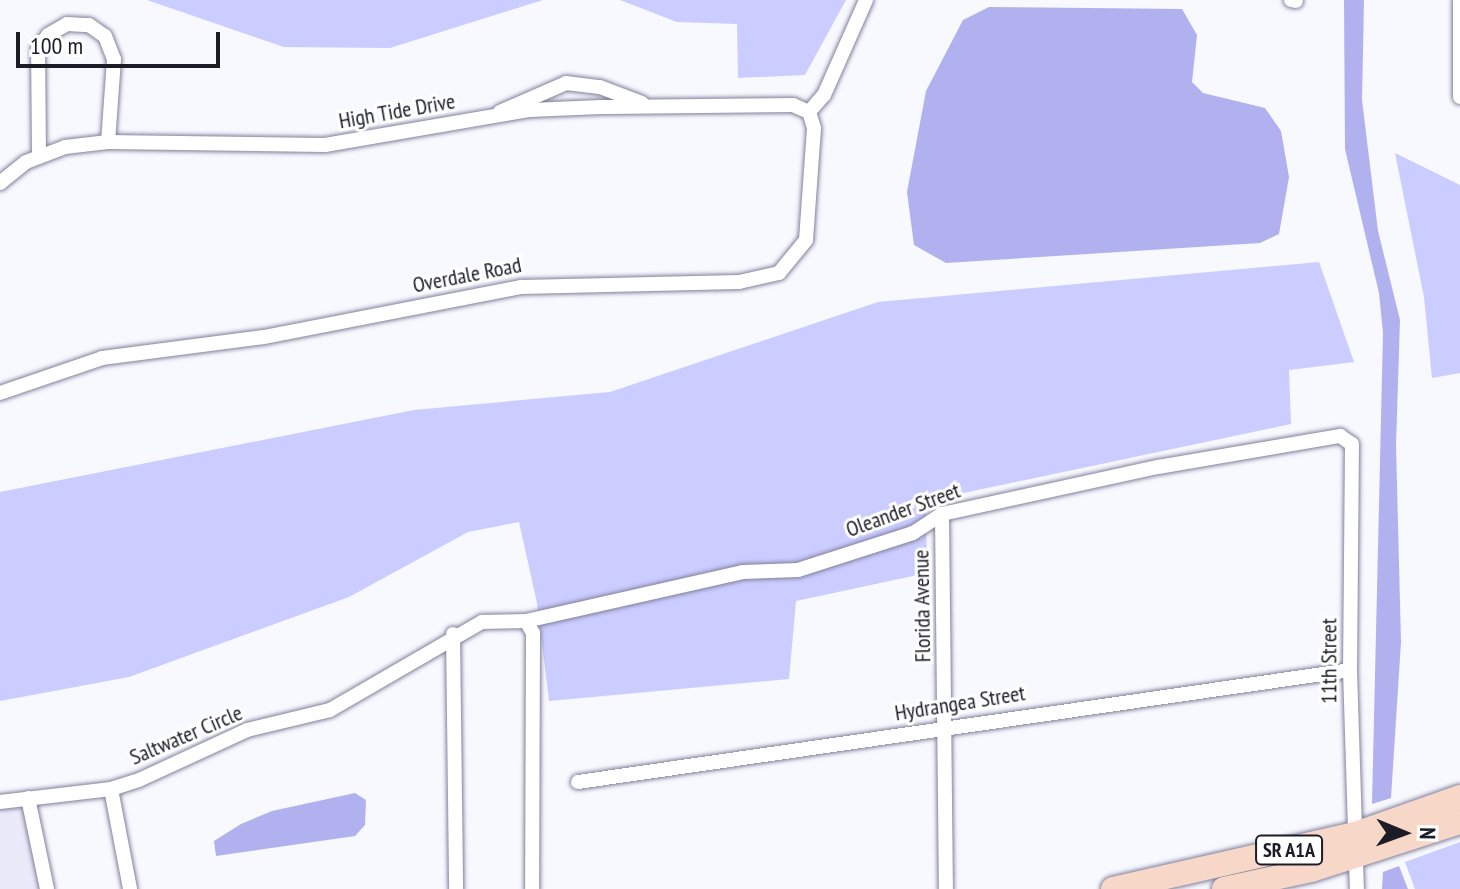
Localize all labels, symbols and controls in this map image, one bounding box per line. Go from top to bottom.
scale bar [20,16,224,66]
text: 100 m [30,30,83,61]
street label: High Tide Drive [336,88,458,134]
street label: Overdale Road [410,252,524,298]
street label: Oleander Street [842,477,964,543]
street label: Florida Avenue [908,549,936,663]
street label: 11th Street [1316,618,1342,704]
street label: Hydrangea Street [893,680,1027,726]
street label: Saltwater Circle [126,699,246,771]
north arrow [1364,793,1444,873]
text: N [1414,827,1442,840]
road number: SR A1A [1253,834,1325,866]

